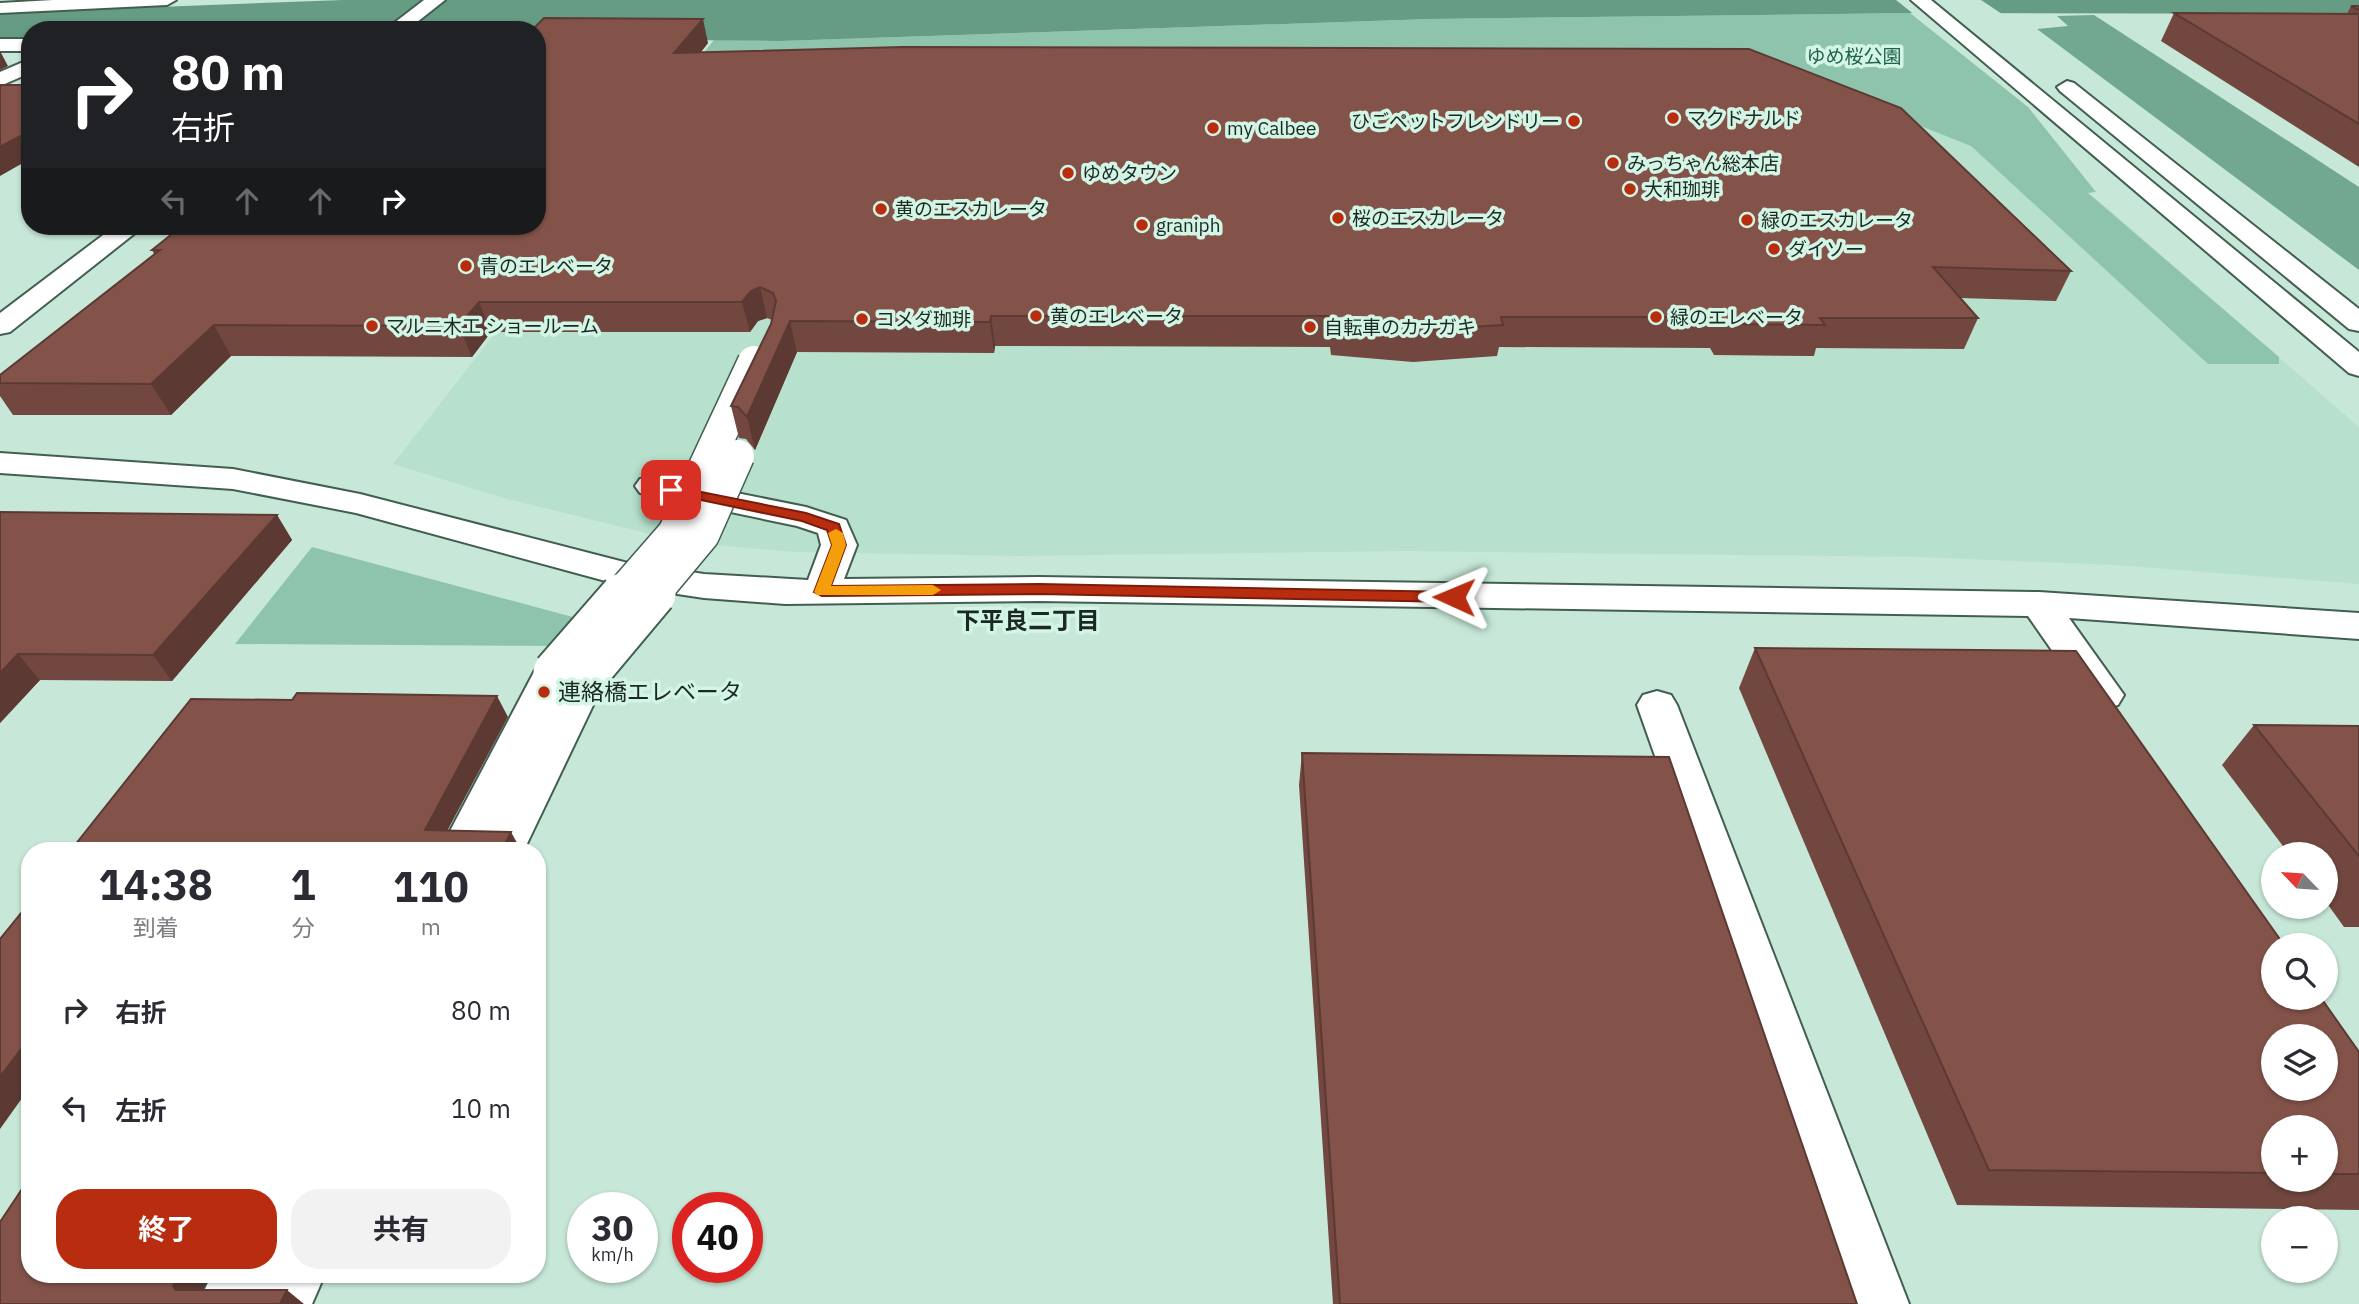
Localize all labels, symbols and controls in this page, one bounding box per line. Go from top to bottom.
text: 80 m [171,40,285,103]
park label: ゆめ桜公園 [1806,44,1902,68]
icon: right [56,49,147,140]
text: 右折 [171,106,235,148]
place label: マクドナルド [1687,106,1801,130]
place label: ひごペットフレンドリー [1351,109,1560,133]
marker: マクドナルド [1665,110,1681,126]
marker: ひごペットフレンドリー [1566,113,1582,129]
place label: my Calbee [1227,116,1316,140]
marker: my Calbee [1205,120,1221,136]
place label: みっちゃん総本店 [1627,151,1779,175]
marker: みっちゃん総本店 [1605,155,1621,171]
place label: ゆめタウン [1082,161,1177,185]
marker: ゆめタウン [1060,165,1076,181]
place label: 大和珈琲 [1644,177,1720,201]
marker: 大和珈琲 [1622,181,1638,197]
icon: left [155,182,193,220]
icon: ahead [228,182,266,220]
icon: ahead [301,182,339,220]
icon: right [374,182,412,220]
place label: 黄のエスカレータ [895,197,1047,221]
marker: 黄のエスカレータ [873,201,889,217]
place label: 桜のエスカレータ [1352,206,1504,230]
place label: 緑のエスカレータ [1761,208,1913,232]
marker: 桜のエスカレータ [1330,210,1346,226]
marker: 緑のエスカレータ [1739,212,1755,228]
place label: graniph [1156,213,1220,237]
marker: graniph [1134,217,1150,233]
place label: ダイソー [1788,237,1864,261]
marker: ダイソー [1766,241,1782,257]
place label: 青のエレベータ [480,254,613,278]
marker: 青のエレベータ [458,258,474,274]
place label: 黄のエレベータ [1050,304,1183,328]
place label: 緑のエレベータ [1670,305,1803,329]
place label: コメダ珈琲 [876,307,971,331]
marker: 黄のエレベータ [1028,308,1044,324]
marker: 緑のエレベータ [1648,309,1664,325]
marker: コメダ珈琲 [854,311,870,327]
place label: マルニ木工 ショールーム [386,314,599,338]
place label: 自転車のカナガキ [1324,315,1476,339]
marker: マルニ木工 ショールーム [364,318,380,334]
marker: 自転車のカナガキ [1302,319,1318,335]
pin [641,460,701,520]
icon: arrive [652,471,690,509]
position arrow [1417,560,1491,634]
district label: 下平良二丁目 [956,604,1100,636]
place label: 連絡橋エレベータ [558,676,742,706]
marker: 連絡橋エレベータ [536,684,552,700]
north arrow [2261,842,2338,919]
map controls [2261,842,2338,1283]
text: 14:38 [98,857,213,912]
text: 1 [290,857,316,912]
text: 110 [393,859,469,914]
text: m [421,911,441,941]
text: 到着 [133,912,179,942]
text: 分 [292,912,315,942]
button: search [2261,933,2338,1010]
icon: right [56,991,94,1029]
text: 80 m [451,993,511,1027]
text: 右折 [115,995,167,1029]
button: layers [2261,1024,2338,1101]
icon: left [56,1089,94,1127]
text: 10 m [451,1091,511,1125]
text: 左折 [115,1093,167,1127]
button: + [2261,1115,2338,1192]
button: 終了 [56,1189,277,1269]
button: 共有 [291,1189,511,1269]
speed limit sign: 40 [672,1192,763,1283]
text: 30 [591,1205,634,1251]
button: − [2261,1206,2338,1283]
text: km/h [591,1243,634,1266]

